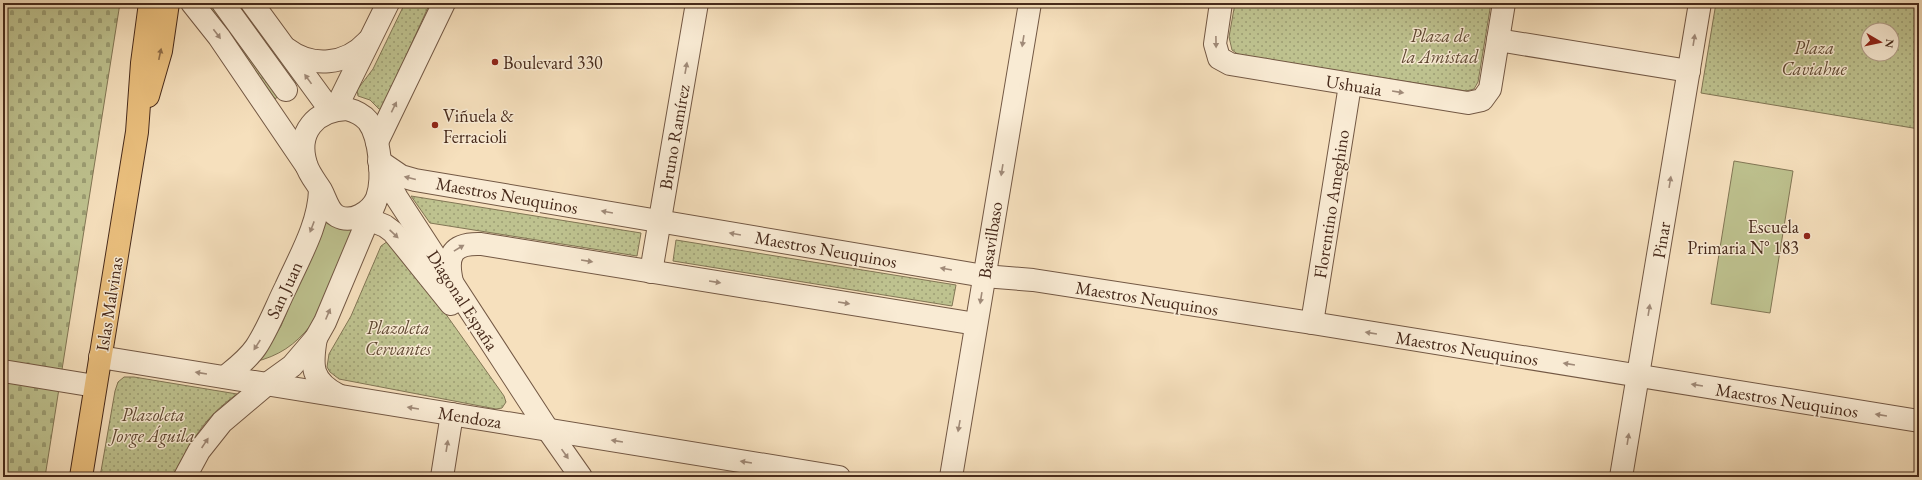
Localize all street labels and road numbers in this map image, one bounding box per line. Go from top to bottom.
street label: Ushuaia [1324,69,1385,101]
street label: Bruno Ramírez [653,82,695,191]
street label: Florentino Ameghino [1308,128,1354,280]
street label: Maestros Neuquinos [434,171,580,219]
street label: Basavilbaso [973,200,1007,280]
street label: Pinar [1647,220,1675,260]
street label: Maestros Neuquinos [753,225,899,273]
street label: Diagonal España [422,245,504,355]
street label: Islas Malvinas [90,255,128,353]
street label: San Juan [261,257,308,322]
street label: Maestros Neuquinos [1074,275,1220,321]
street label: Maestros Neuquinos [1394,325,1540,371]
street label: Maestros Neuquinos [1714,377,1860,423]
street label: Mendoza [437,401,504,433]

